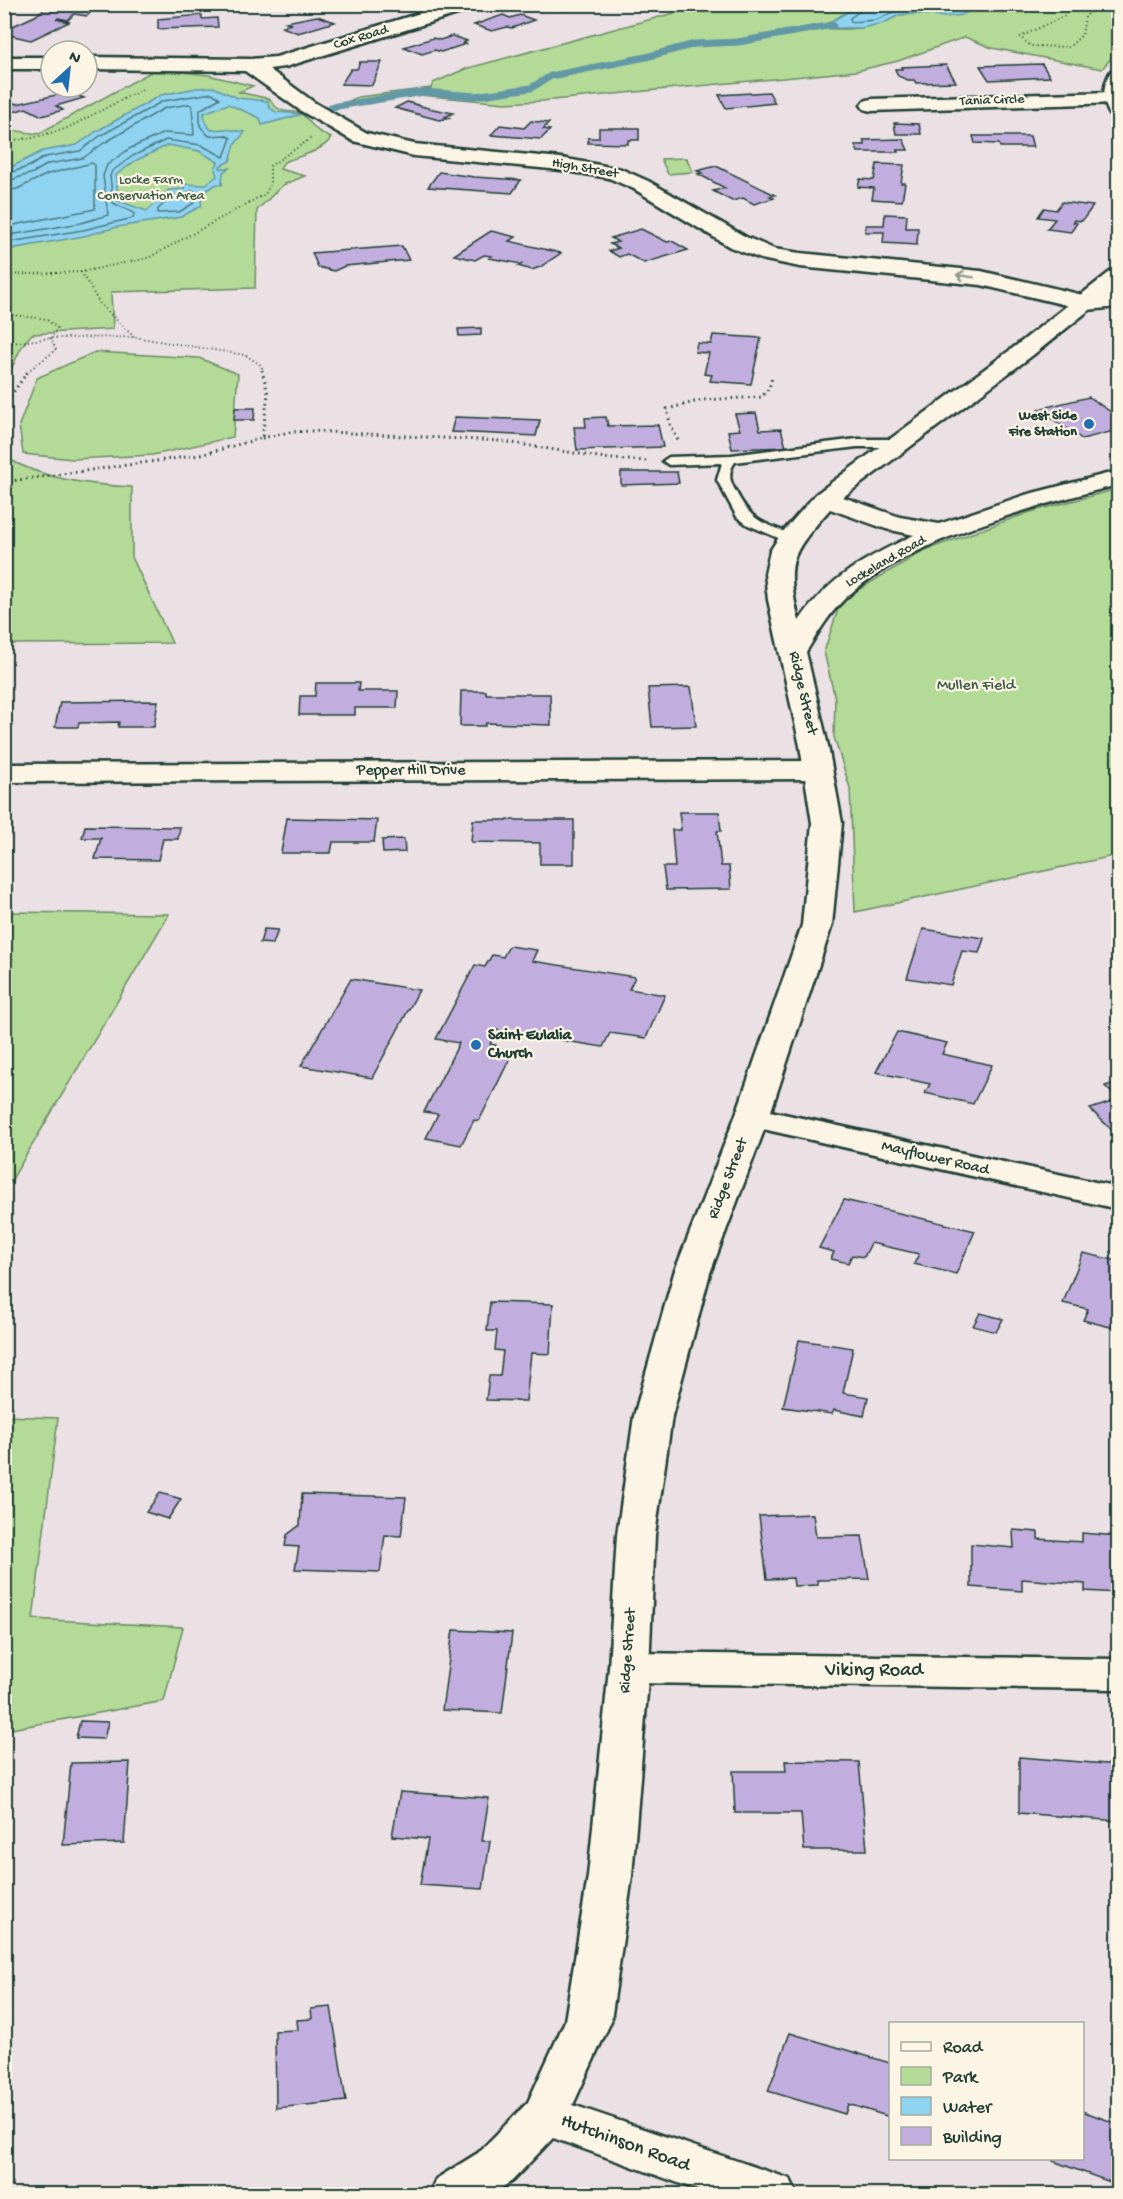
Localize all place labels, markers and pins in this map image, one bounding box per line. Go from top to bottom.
place label: West Side Fire Station [1008,408,1078,441]
marker: West Side Fire Station [1082,417,1096,431]
place label: Saint Eulalia Church [487,1027,573,1064]
marker: Saint Eulalia Church [469,1038,483,1052]

